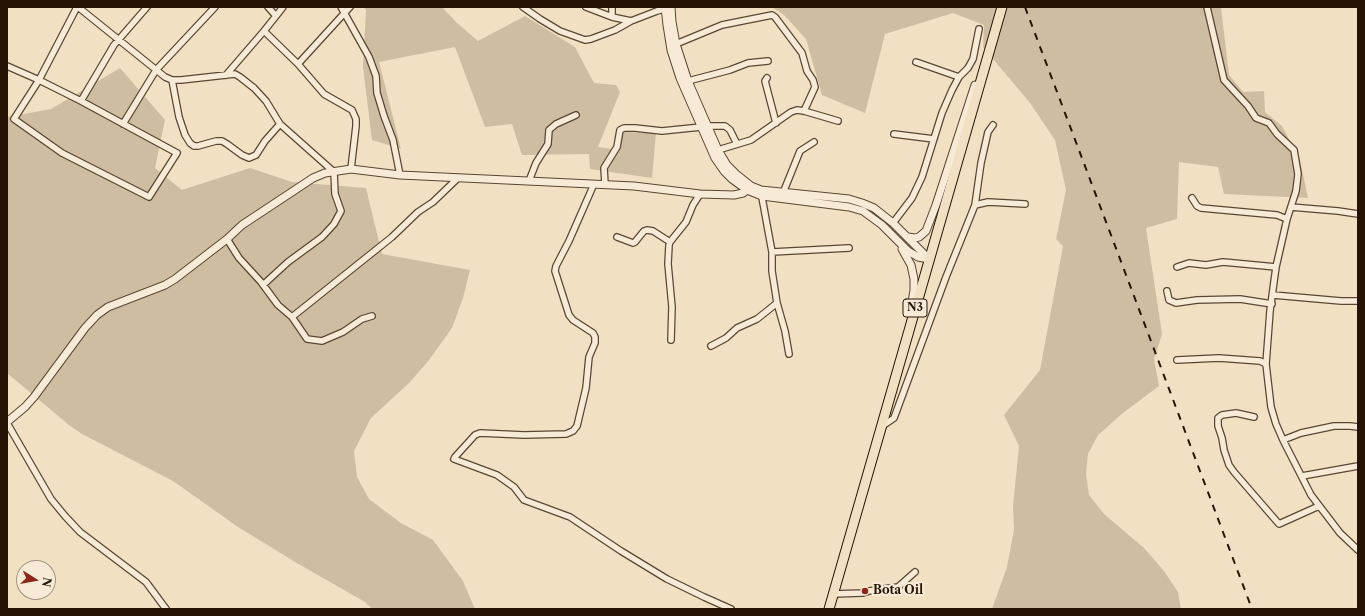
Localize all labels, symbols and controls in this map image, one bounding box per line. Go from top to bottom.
road number: N3 [903,299,927,317]
north arrow [16,560,56,600]
text: N [39,576,55,588]
place label: Bota Oil [873,584,923,598]
marker: Bota Oil [860,586,870,596]

